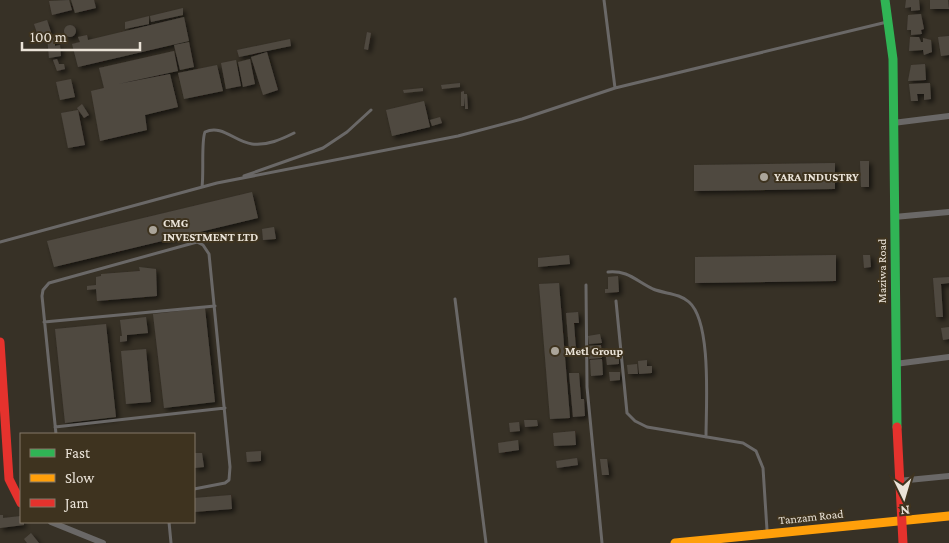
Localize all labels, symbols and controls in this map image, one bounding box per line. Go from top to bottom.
scale bar [22,20,140,52]
text: 100 m [30,29,67,45]
place label: YARA INDUSTRY [774,170,859,184]
marker: YARA INDUSTRY [758,171,770,183]
place label: CMG INVESTMENT LTD [163,216,258,244]
marker: CMG INVESTMENT LTD [147,224,159,236]
street label: Maziwa Road [875,238,889,303]
place label: Metl Group [565,344,623,358]
marker: Metl Group [549,345,561,357]
legend [20,433,195,523]
text: Fast [65,445,91,461]
text: Slow [65,470,95,486]
north arrow [879,473,929,523]
text: Jam [63,495,88,512]
text: N [899,503,911,519]
street label: Tanzam Road [778,507,845,527]

